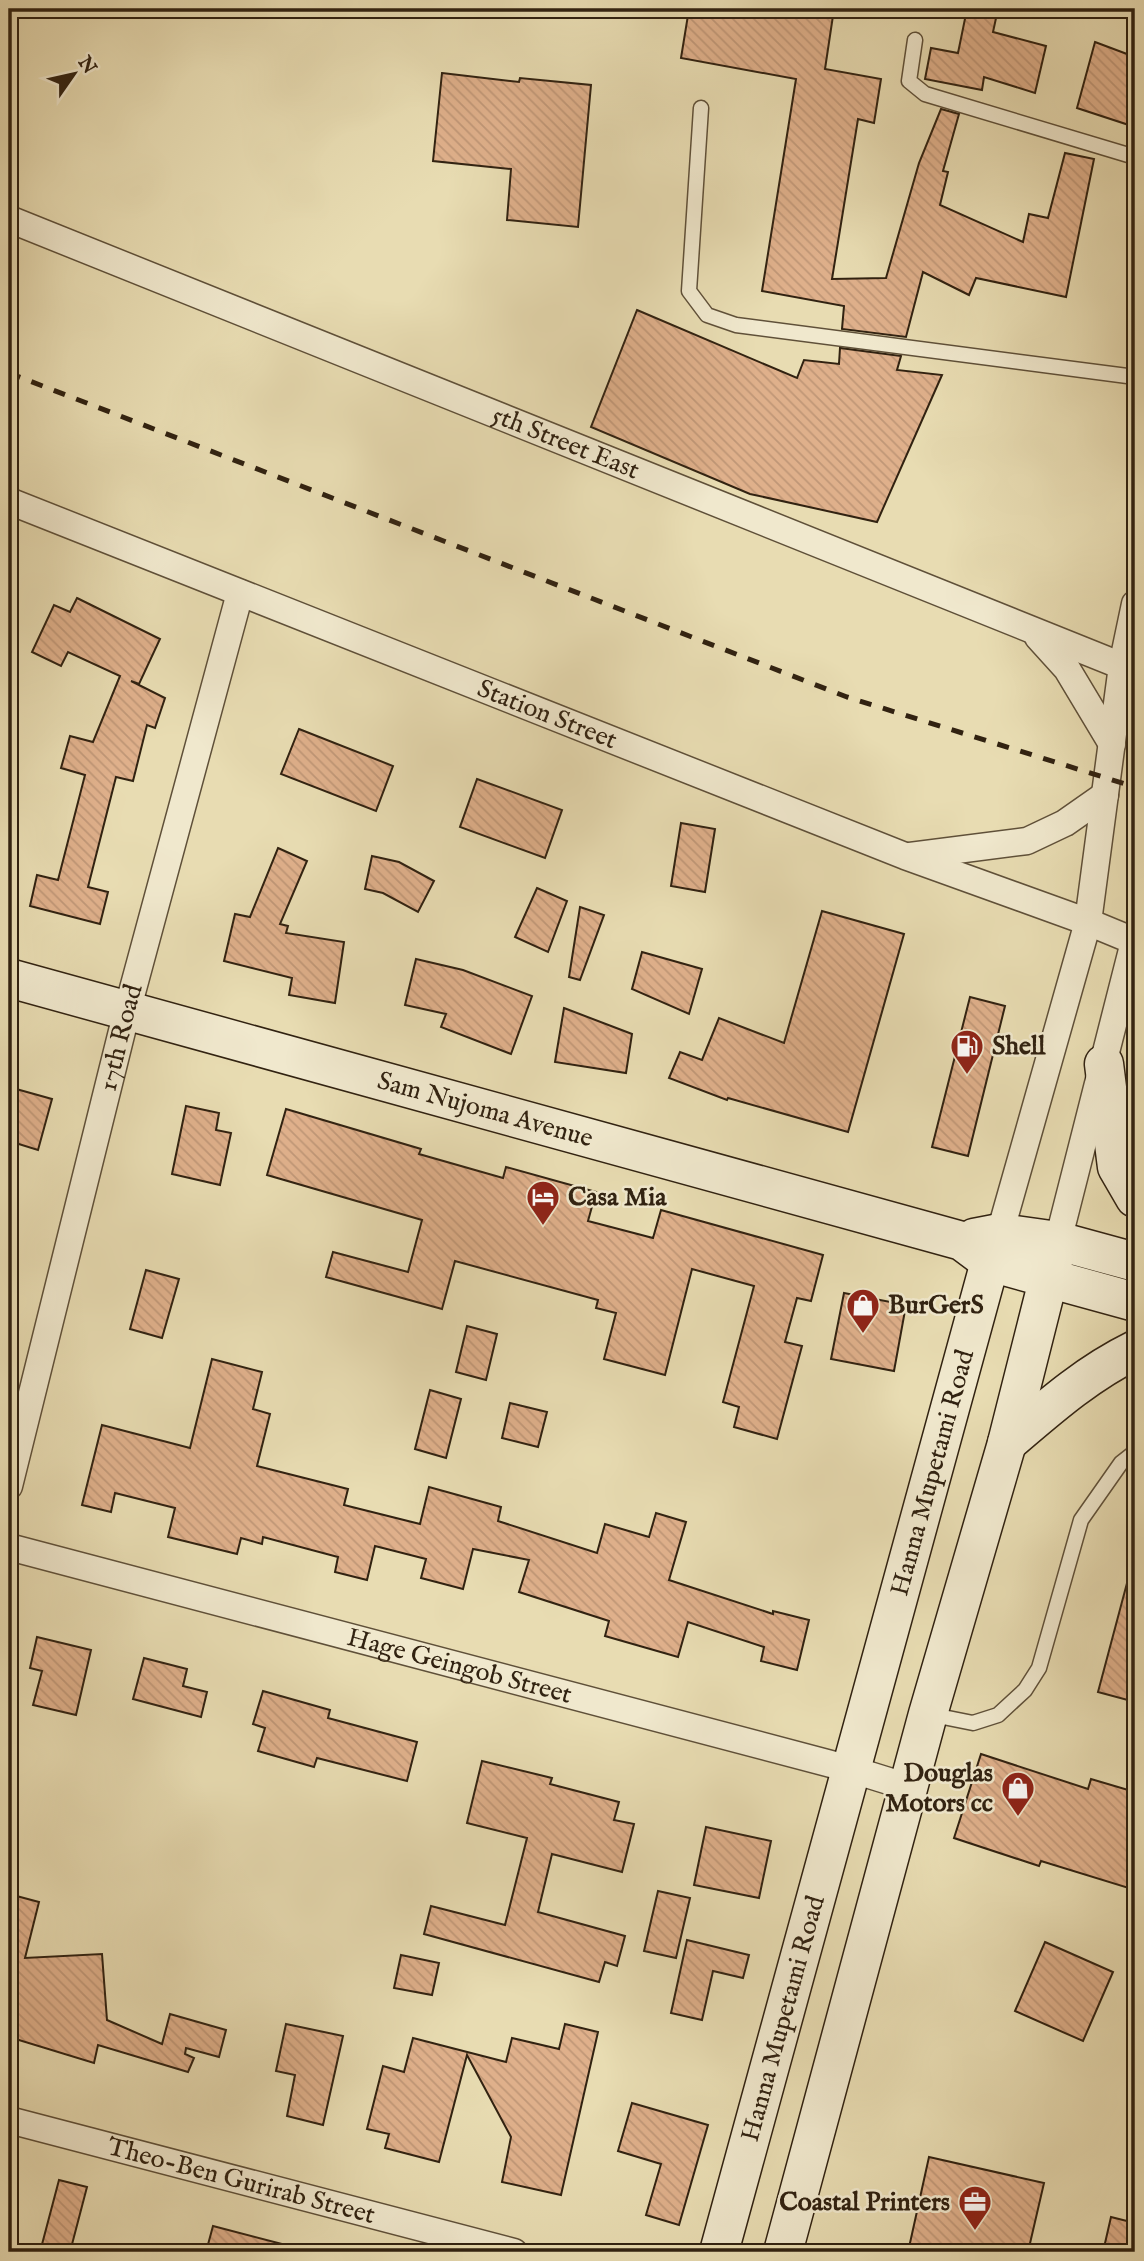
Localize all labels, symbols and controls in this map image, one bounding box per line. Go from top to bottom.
north arrow [38,38,108,108]
text: N [71,51,101,80]
street label: 5th Street East [487,398,644,487]
street label: Station Street [473,672,622,757]
street label: 17th Road [91,980,150,1095]
fuel station icon: Shell [948,1027,986,1076]
place label: Shell [992,1030,1046,1063]
street label: Sam Nujoma Avenue [374,1064,597,1155]
hotel icon: Casa Mia [524,1178,562,1227]
place label: Casa Mia [568,1181,667,1214]
shop icon: BurGerS [844,1286,882,1335]
place label: BurGerS [888,1289,984,1322]
street label: Hanna Mupetami Road [883,1346,982,1599]
street label: Hage Geingob Street [344,1620,576,1711]
place label: Douglas Motors cc [885,1757,993,1820]
shop icon: Douglas Motors cc [999,1769,1037,1818]
street label: Hanna Mupetami Road [733,1892,832,2145]
street label: Theo-Ben Gurirab Street [104,2130,379,2231]
office icon: Coastal Printers [956,2183,994,2232]
place label: Coastal Printers [779,2186,950,2219]

